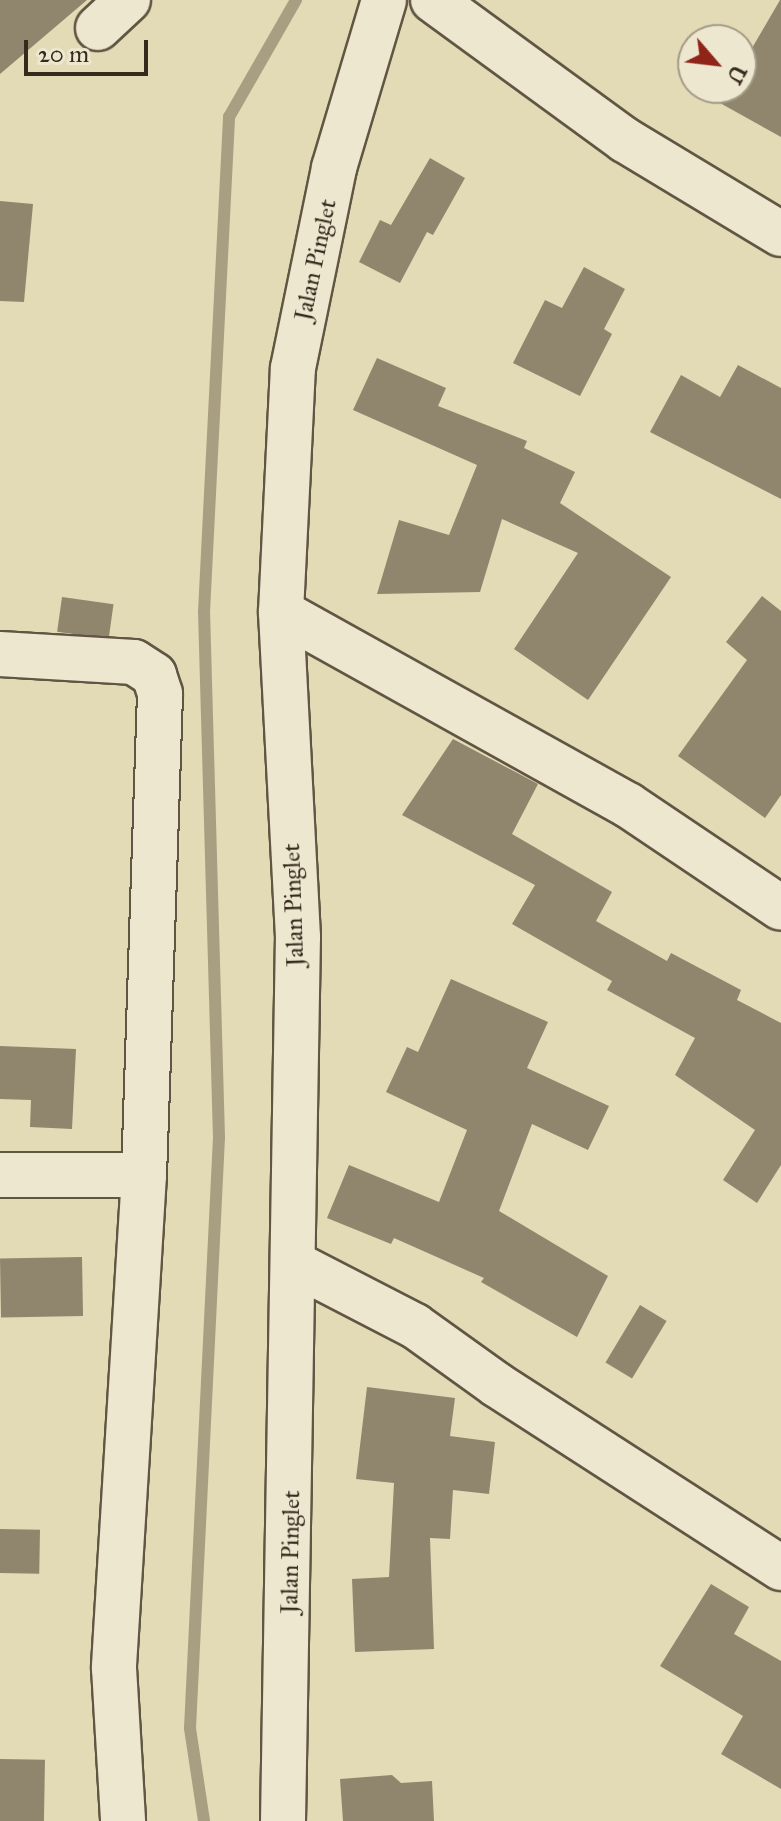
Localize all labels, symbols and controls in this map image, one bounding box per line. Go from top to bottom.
scale bar [28,24,152,74]
north arrow [677,24,757,104]
text: 20 m [38,39,89,69]
text: U [721,61,753,89]
street label: Jalan Pinglet [289,197,343,323]
street label: Jalan Pinglet [277,843,311,967]
street label: Jalan Pinglet [276,1490,306,1614]

